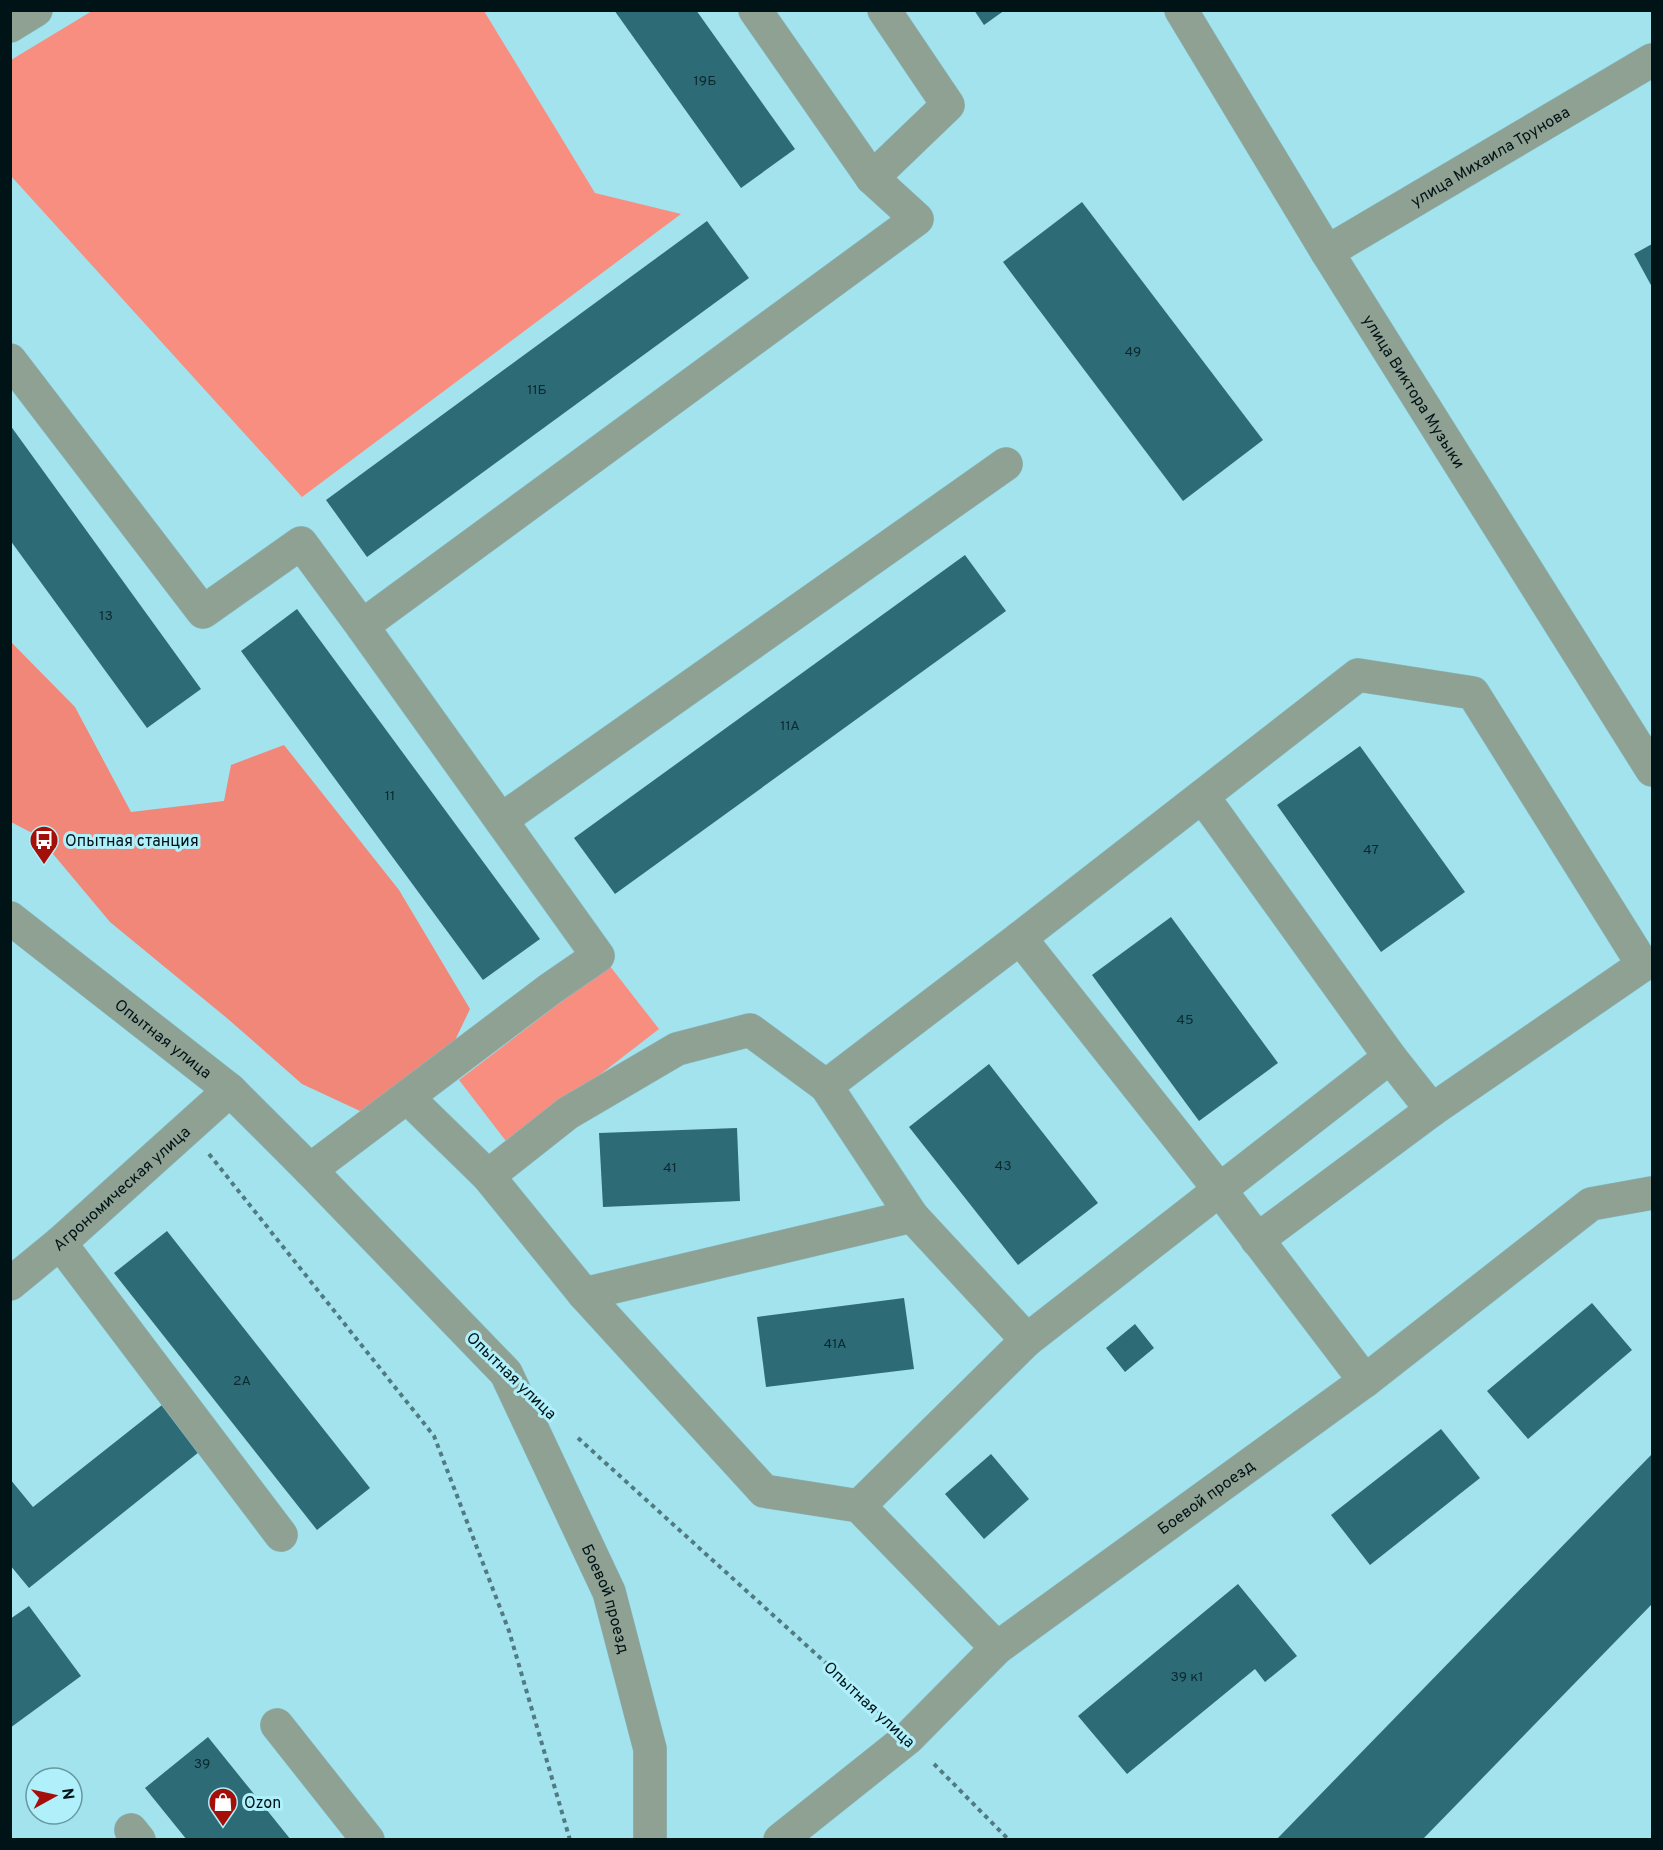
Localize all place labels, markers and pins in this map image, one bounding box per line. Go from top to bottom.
bus stop icon: Опытная станция [28,824,60,866]
place label: Опытная станция [65,832,199,852]
shop icon: Ozon [207,1786,239,1828]
place label: Ozon [244,1794,281,1814]

